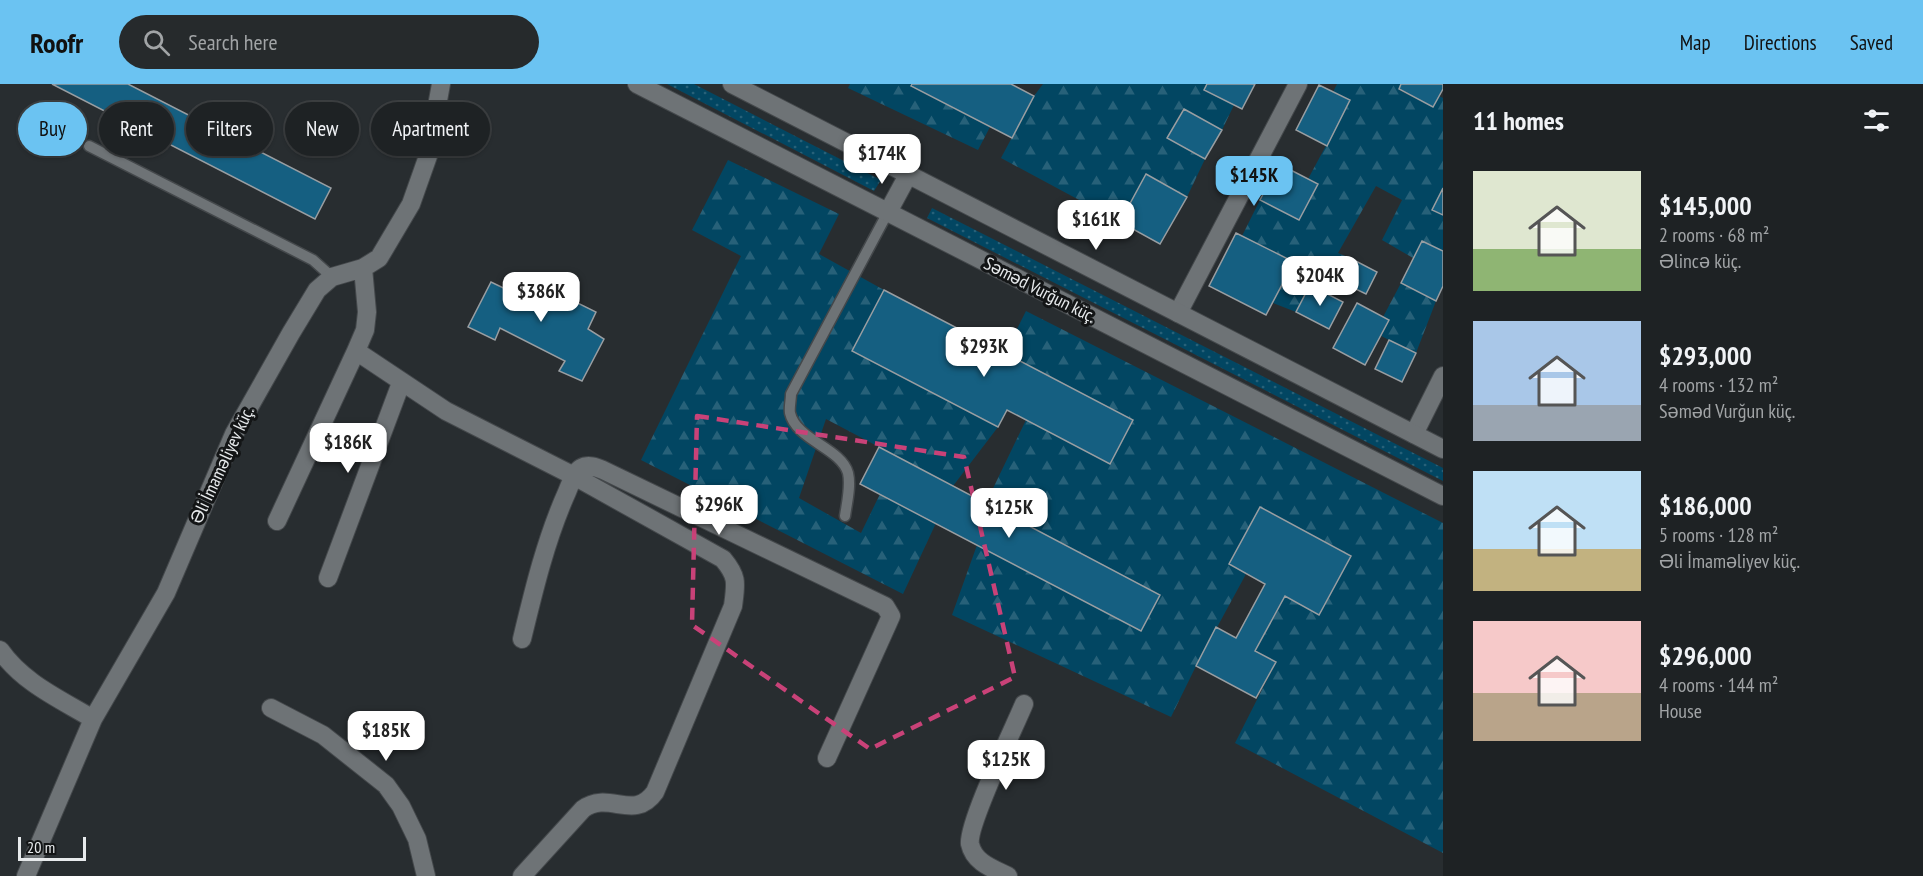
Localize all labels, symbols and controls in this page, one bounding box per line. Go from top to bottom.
search box [119,15,539,69]
text: Roofr [30,24,83,61]
icon: search [140,26,173,59]
text: Search here [188,28,278,56]
text: Map [1680,29,1711,56]
text: Directions [1744,29,1817,56]
text: Saved [1850,29,1893,56]
chip: Buy [18,102,87,156]
chip: Rent [99,102,174,156]
chip: Filters [186,102,273,156]
chip: New [285,102,359,156]
chip: Apartment [371,102,490,156]
text: 11 homes [1473,104,1564,137]
icon: filters [1860,104,1893,137]
pin: $174K [840,134,924,185]
text: $174K [858,140,906,166]
pin: $145K [1212,156,1296,207]
text: $145K [1230,162,1278,188]
text: $145,000 [1659,189,1752,222]
icon: home [1521,195,1593,267]
pin: $161K [1054,200,1138,251]
text: $161K [1072,206,1120,232]
text: 2 rooms · 68 m² [1659,222,1769,248]
text: Əlincə küç. [1659,248,1741,274]
street label: Səməd Vurğun küç. [980,251,1100,328]
pin: $204K [1278,256,1362,307]
text: $204K [1296,262,1344,288]
pin: $386K [499,272,583,323]
text: $386K [517,278,565,304]
pin: $293K [942,327,1026,378]
text: $293K [960,333,1008,359]
text: $293,000 [1659,339,1752,372]
icon: home [1521,345,1593,417]
text: 4 rooms · 132 m² [1659,372,1778,398]
text: Səməd Vurğun küç. [1659,398,1795,424]
street label: Əli İmaməliyev küç. [184,402,259,527]
pin: $186K [306,423,390,474]
text: $186K [324,429,372,455]
pin: $296K [677,485,761,536]
pin: $125K [967,488,1051,539]
text: $186,000 [1659,489,1752,522]
text: $296K [695,491,743,517]
text: $125K [985,494,1033,520]
icon: home [1521,495,1593,567]
text: 5 rooms · 128 m² [1659,522,1778,548]
text: Əli İmaməliyev küç. [1659,548,1800,574]
text: $296,000 [1659,639,1752,672]
icon: home [1521,645,1593,717]
text: 4 rooms · 144 m² [1659,672,1778,698]
text: House [1659,698,1702,724]
pin: $185K [344,711,428,762]
text: $185K [362,717,410,743]
pin: $125K [964,740,1048,791]
text: $125K [982,746,1030,772]
scale bar [18,834,86,862]
text: 20 m [27,837,55,857]

